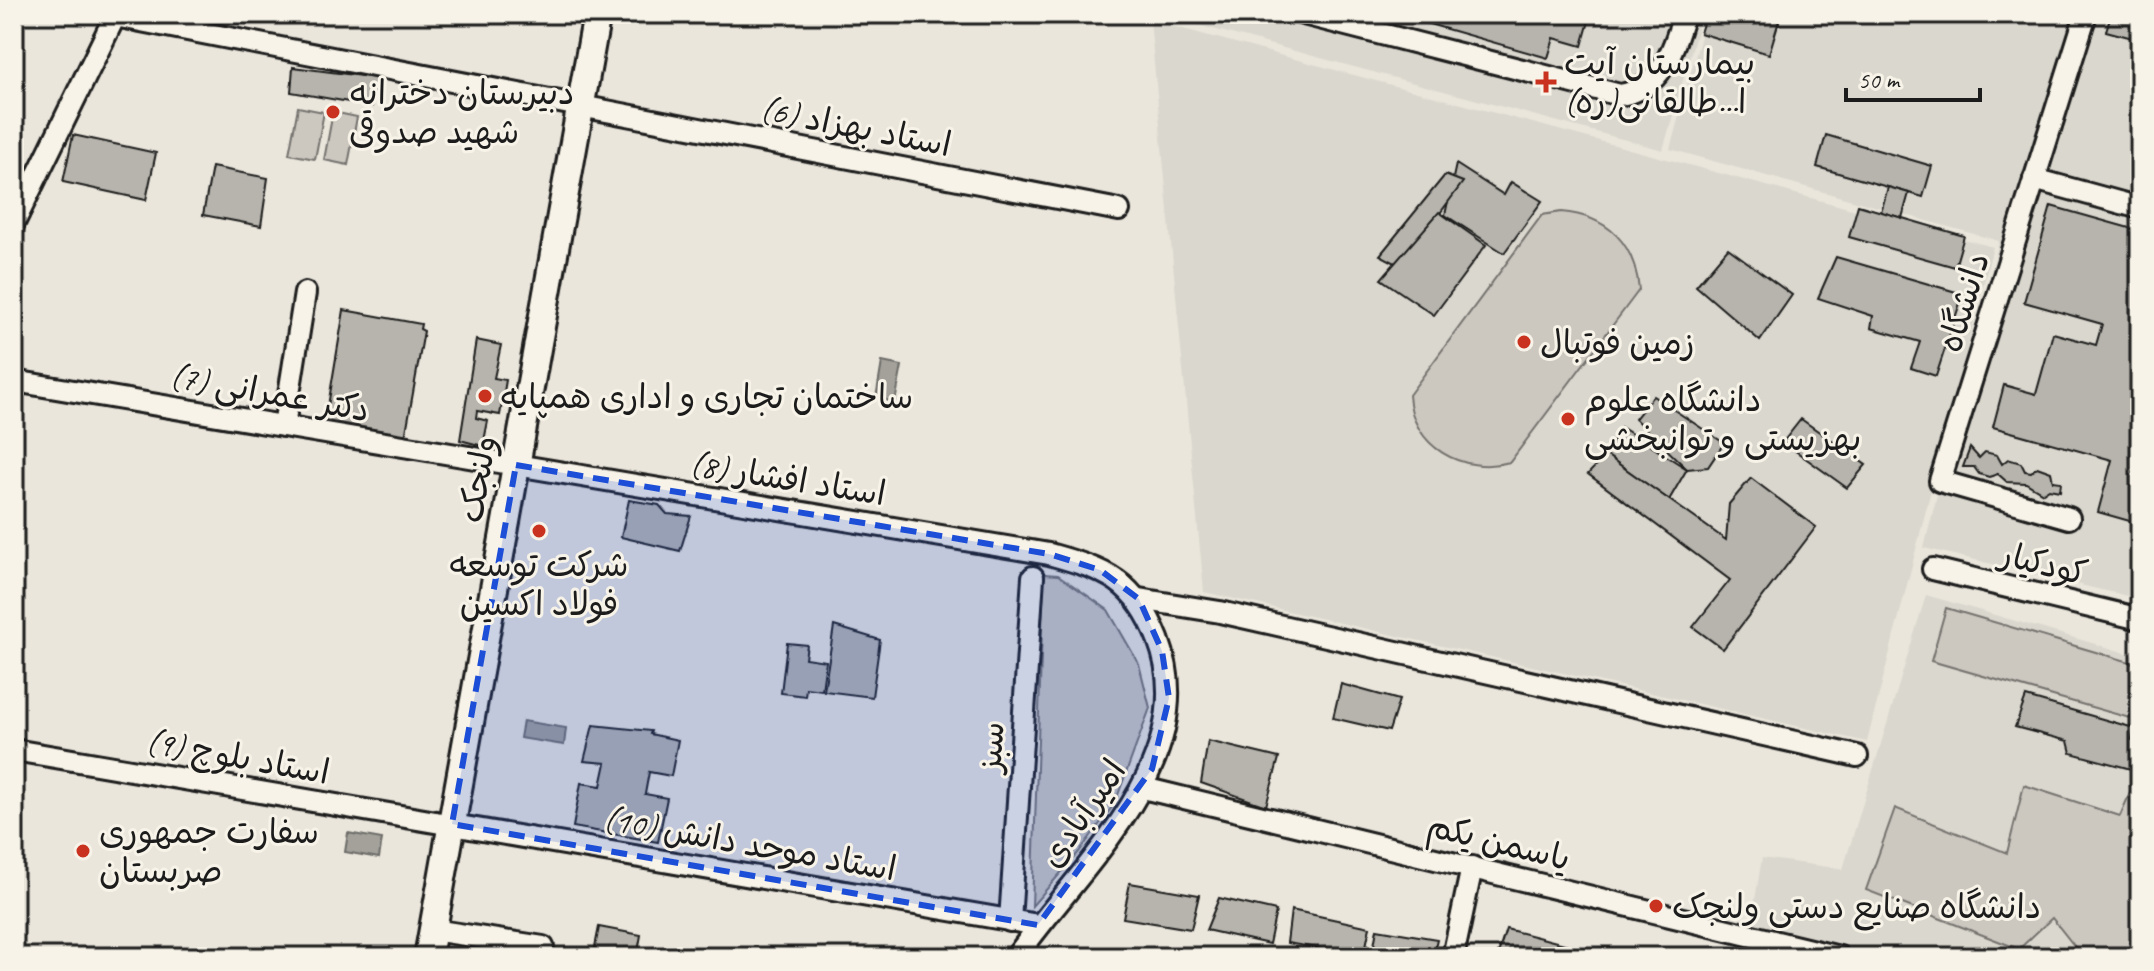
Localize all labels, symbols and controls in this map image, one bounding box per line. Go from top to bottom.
place label: بیمارستان آیت ا...طالقانی(ره) [1564,41,1755,123]
scale bar [1846,52,1980,102]
text: 50 m [1858,65,1901,95]
place label: دبیرستان دخترانه شهید صدوقی [349,71,575,153]
marker: بیمارستان آیت ا...طالقانی(ره) [1535,71,1557,93]
street label: استاد بهزاد (6) [757,87,955,166]
marker: دبیرستان دخترانه شهید صدوقی [324,103,342,121]
street label: دانشگاه [1928,247,1999,357]
place label: زمین فوتبال [1540,321,1695,364]
marker: زمین فوتبال [1515,333,1533,351]
street label: دکتر عمرانی (7) [167,354,373,431]
place label: ساختمان تجاری و اداری همپایه [501,375,913,418]
place label: دانشگاه علوم بهزیستی و توانبخشی [1584,378,1861,460]
marker: ساختمان تجاری و اداری همپایه [476,387,494,405]
marker: دانشگاه علوم بهزیستی و توانبخشی [1559,410,1577,428]
street label: ولنجک [449,432,506,526]
street label: استاد افشار (8) [687,442,889,515]
marker: شرکت توسعه فولاد اکسین [530,522,548,540]
street label: کودکیار [1993,531,2092,595]
place label: شرکت توسعه فولاد اکسین [449,543,629,625]
street label: استاد بلوچ (9) [143,719,333,795]
street label: سبز [967,720,1014,777]
street label: امیرآبادی [1030,751,1135,876]
street label: استاد موحد دانش (10) [600,797,900,890]
street label: یاسمن یکم [1422,803,1575,884]
place label: سفارت جمهوری صربستان [99,810,319,892]
marker: سفارت جمهوری صربستان [74,842,92,860]
place label: دانشگاه صنایع دستى ولنجک [1672,885,2041,931]
marker: دانشگاه صنایع دستى ولنجک [1647,897,1665,915]

